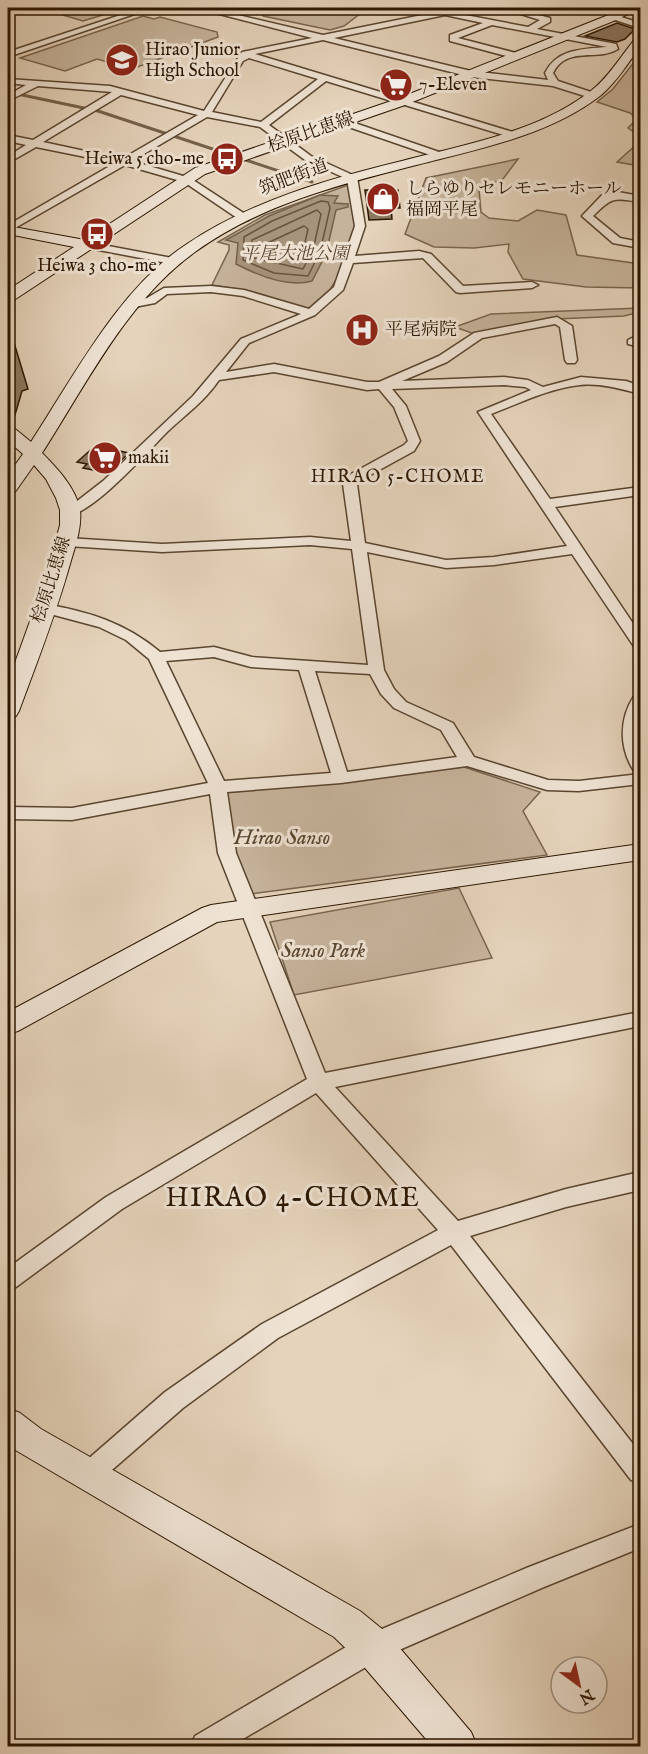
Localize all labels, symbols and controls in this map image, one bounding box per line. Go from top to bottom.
place label: Hirao Junior High School [145,39,240,83]
school or university icon: Hirao Junior High School [104,42,140,78]
supermarket icon: 7-Eleven [378,67,414,103]
place label: 7-Eleven [419,74,488,97]
street label: 桧原比恵線 [265,107,357,159]
bus stop icon: Heiwa 5 cho-me [209,141,245,177]
place label: Heiwa 5 cho-me [84,148,204,171]
street label: 筑肥街道 [256,154,332,202]
place label: しらゆりセレモニーホール 福岡平尾 [406,178,622,222]
shop icon: しらゆりセレモニーホール 福岡平尾 [365,181,401,217]
bus stop icon: Heiwa 3 cho-me [79,216,115,252]
park label: 平尾大池公園 [241,243,352,266]
place label: Heiwa 3 cho-me [37,255,157,278]
hospital icon: 平尾病院 [344,312,380,348]
place label: 平尾病院 [385,319,457,342]
supermarket icon: makii [87,440,123,476]
place label: makii [128,447,169,470]
district label: HIRAO 5-CHOME [311,466,485,489]
street label: 桧原比恵線 [27,534,77,626]
park label: Hirao Sanso [233,825,330,852]
park label: Sanso Park [281,938,366,965]
district label: HIRAO 4-CHOME [165,1182,421,1216]
north arrow [549,1655,609,1715]
text: N [575,1683,598,1708]

